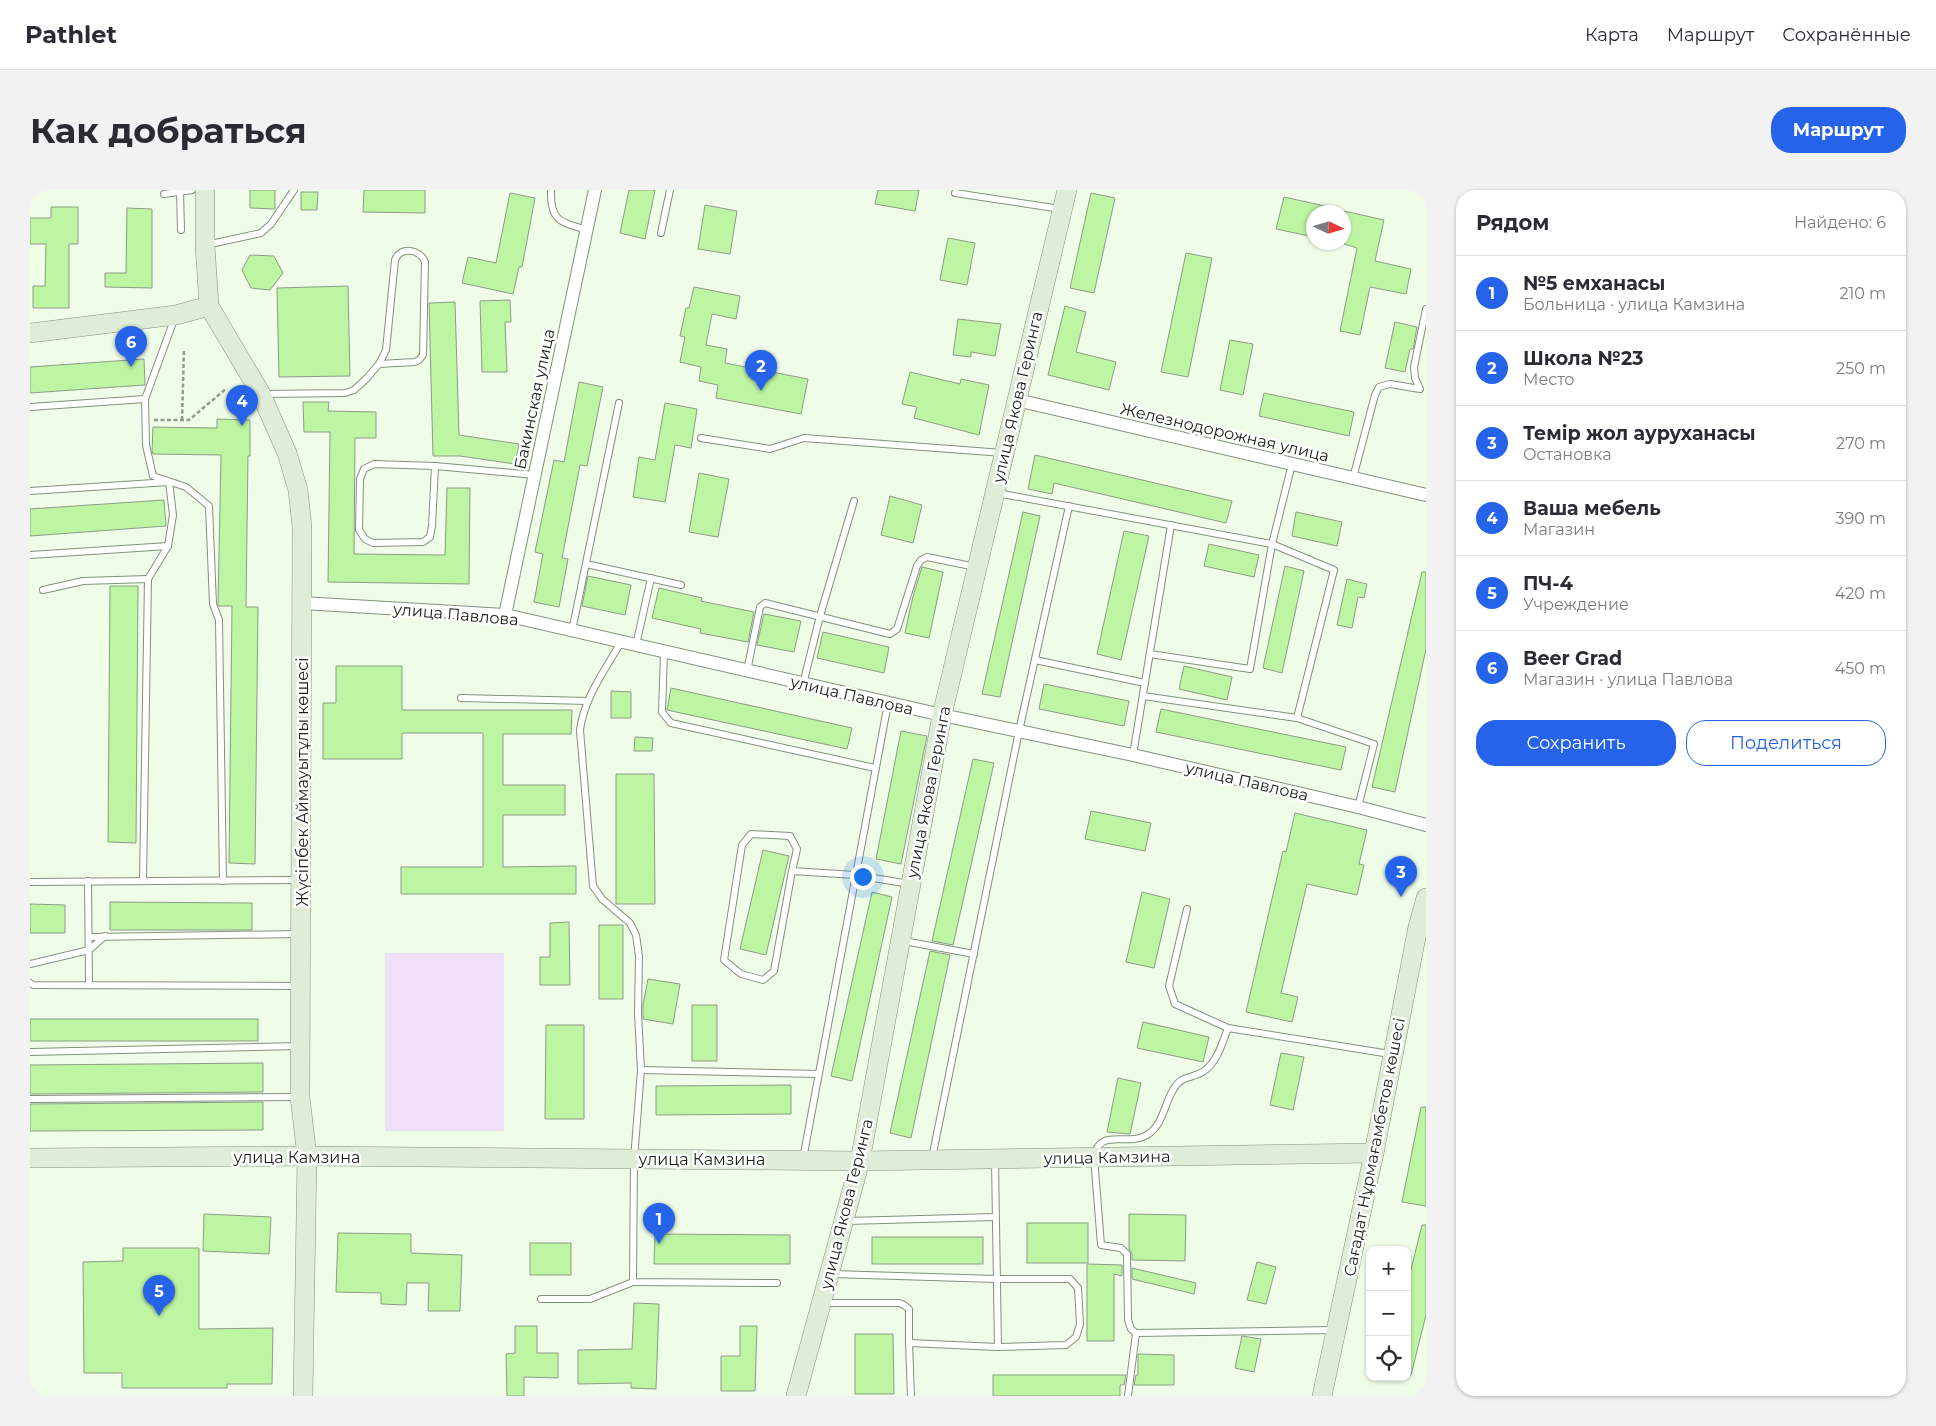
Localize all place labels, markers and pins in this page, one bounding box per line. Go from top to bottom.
pin: 6 [115,326,147,367]
pin: 2 [745,350,777,391]
pin: 4 [226,385,258,426]
pin: 3 [1385,856,1417,897]
pin: 1 [643,1203,675,1244]
pin: 5 [143,1275,175,1316]

